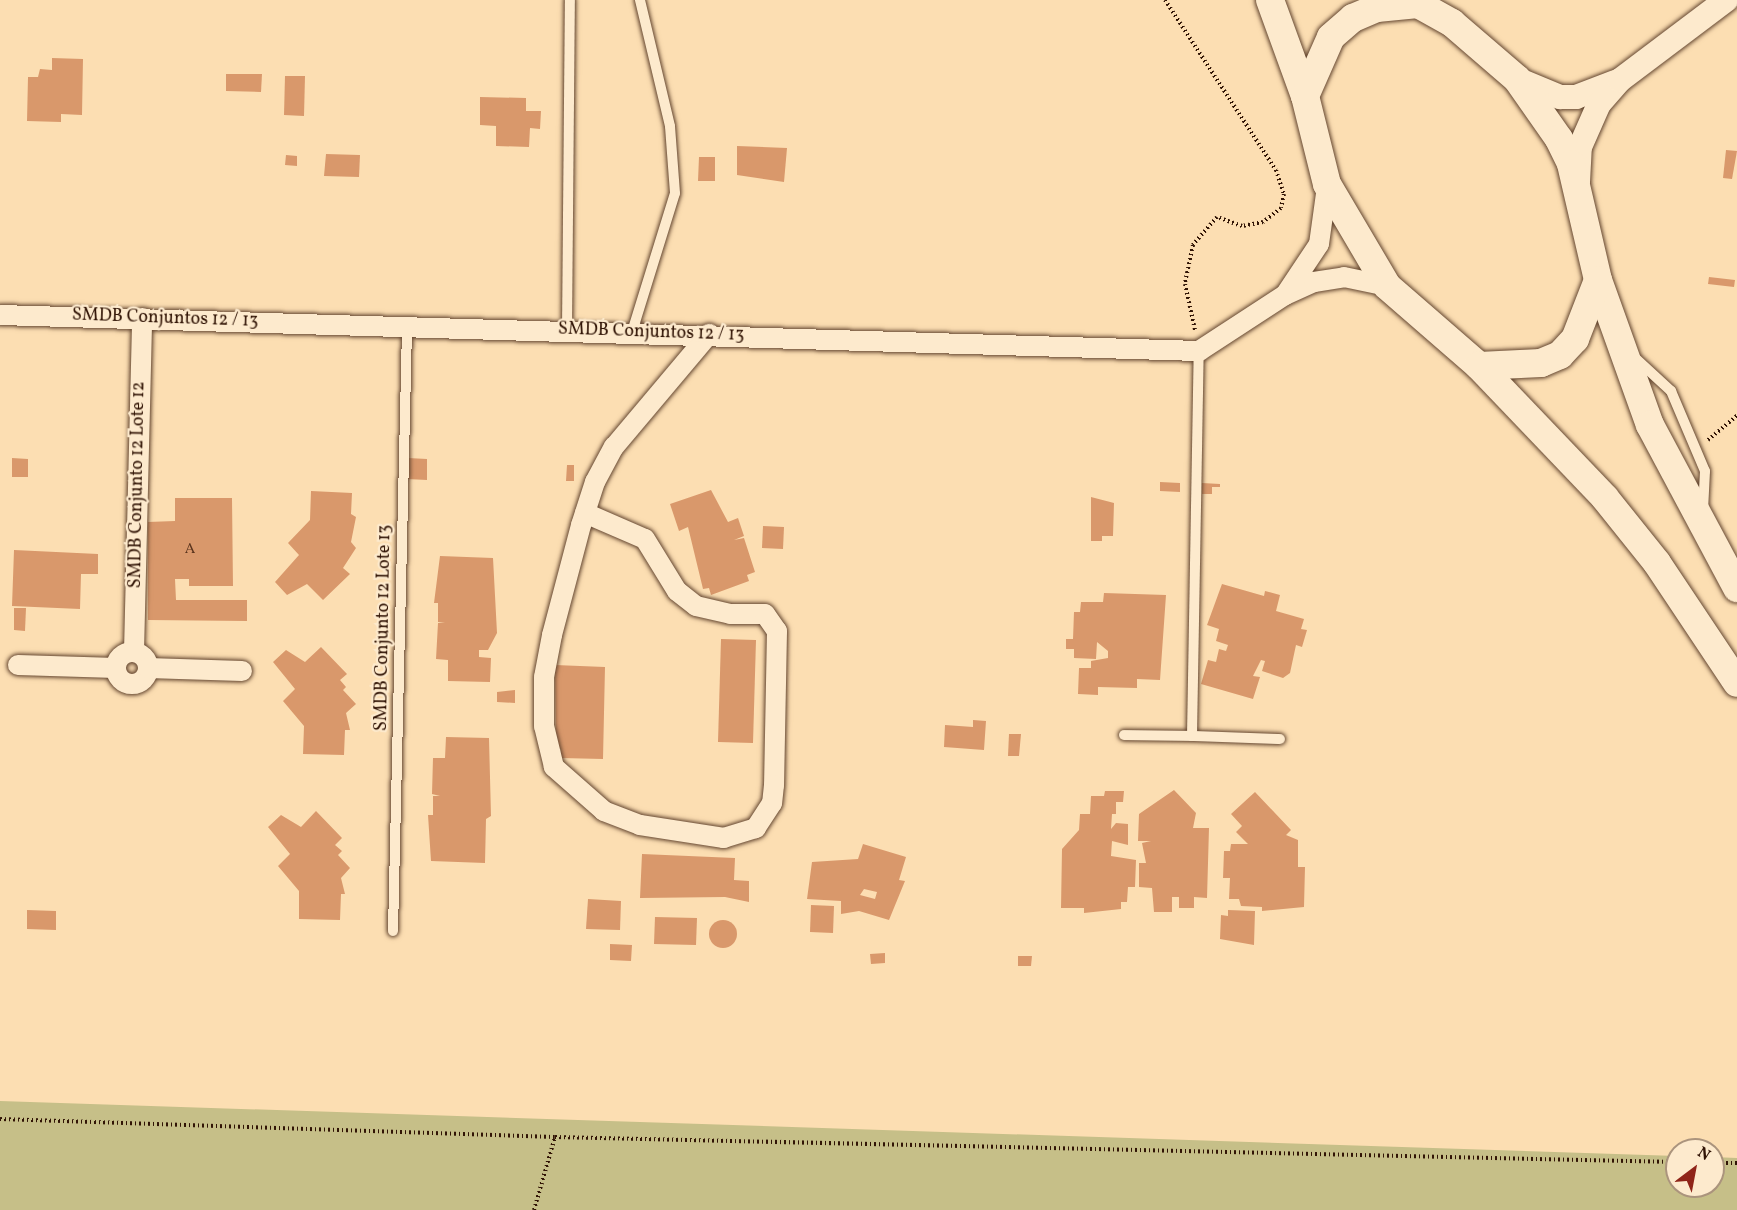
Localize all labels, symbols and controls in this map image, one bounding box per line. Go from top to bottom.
street label: SMDB Conjuntos 12 / 13 [71,305,259,333]
street label: SMDB Conjuntos 12 / 13 [557,319,745,347]
street label: SMDB Conjunto 12 Lote 12 [125,381,151,589]
street label: SMDB Conjunto 12 Lote 13 [371,525,397,731]
house number: A [185,541,195,559]
north arrow [1665,1138,1725,1198]
text: N [1693,1142,1714,1167]

